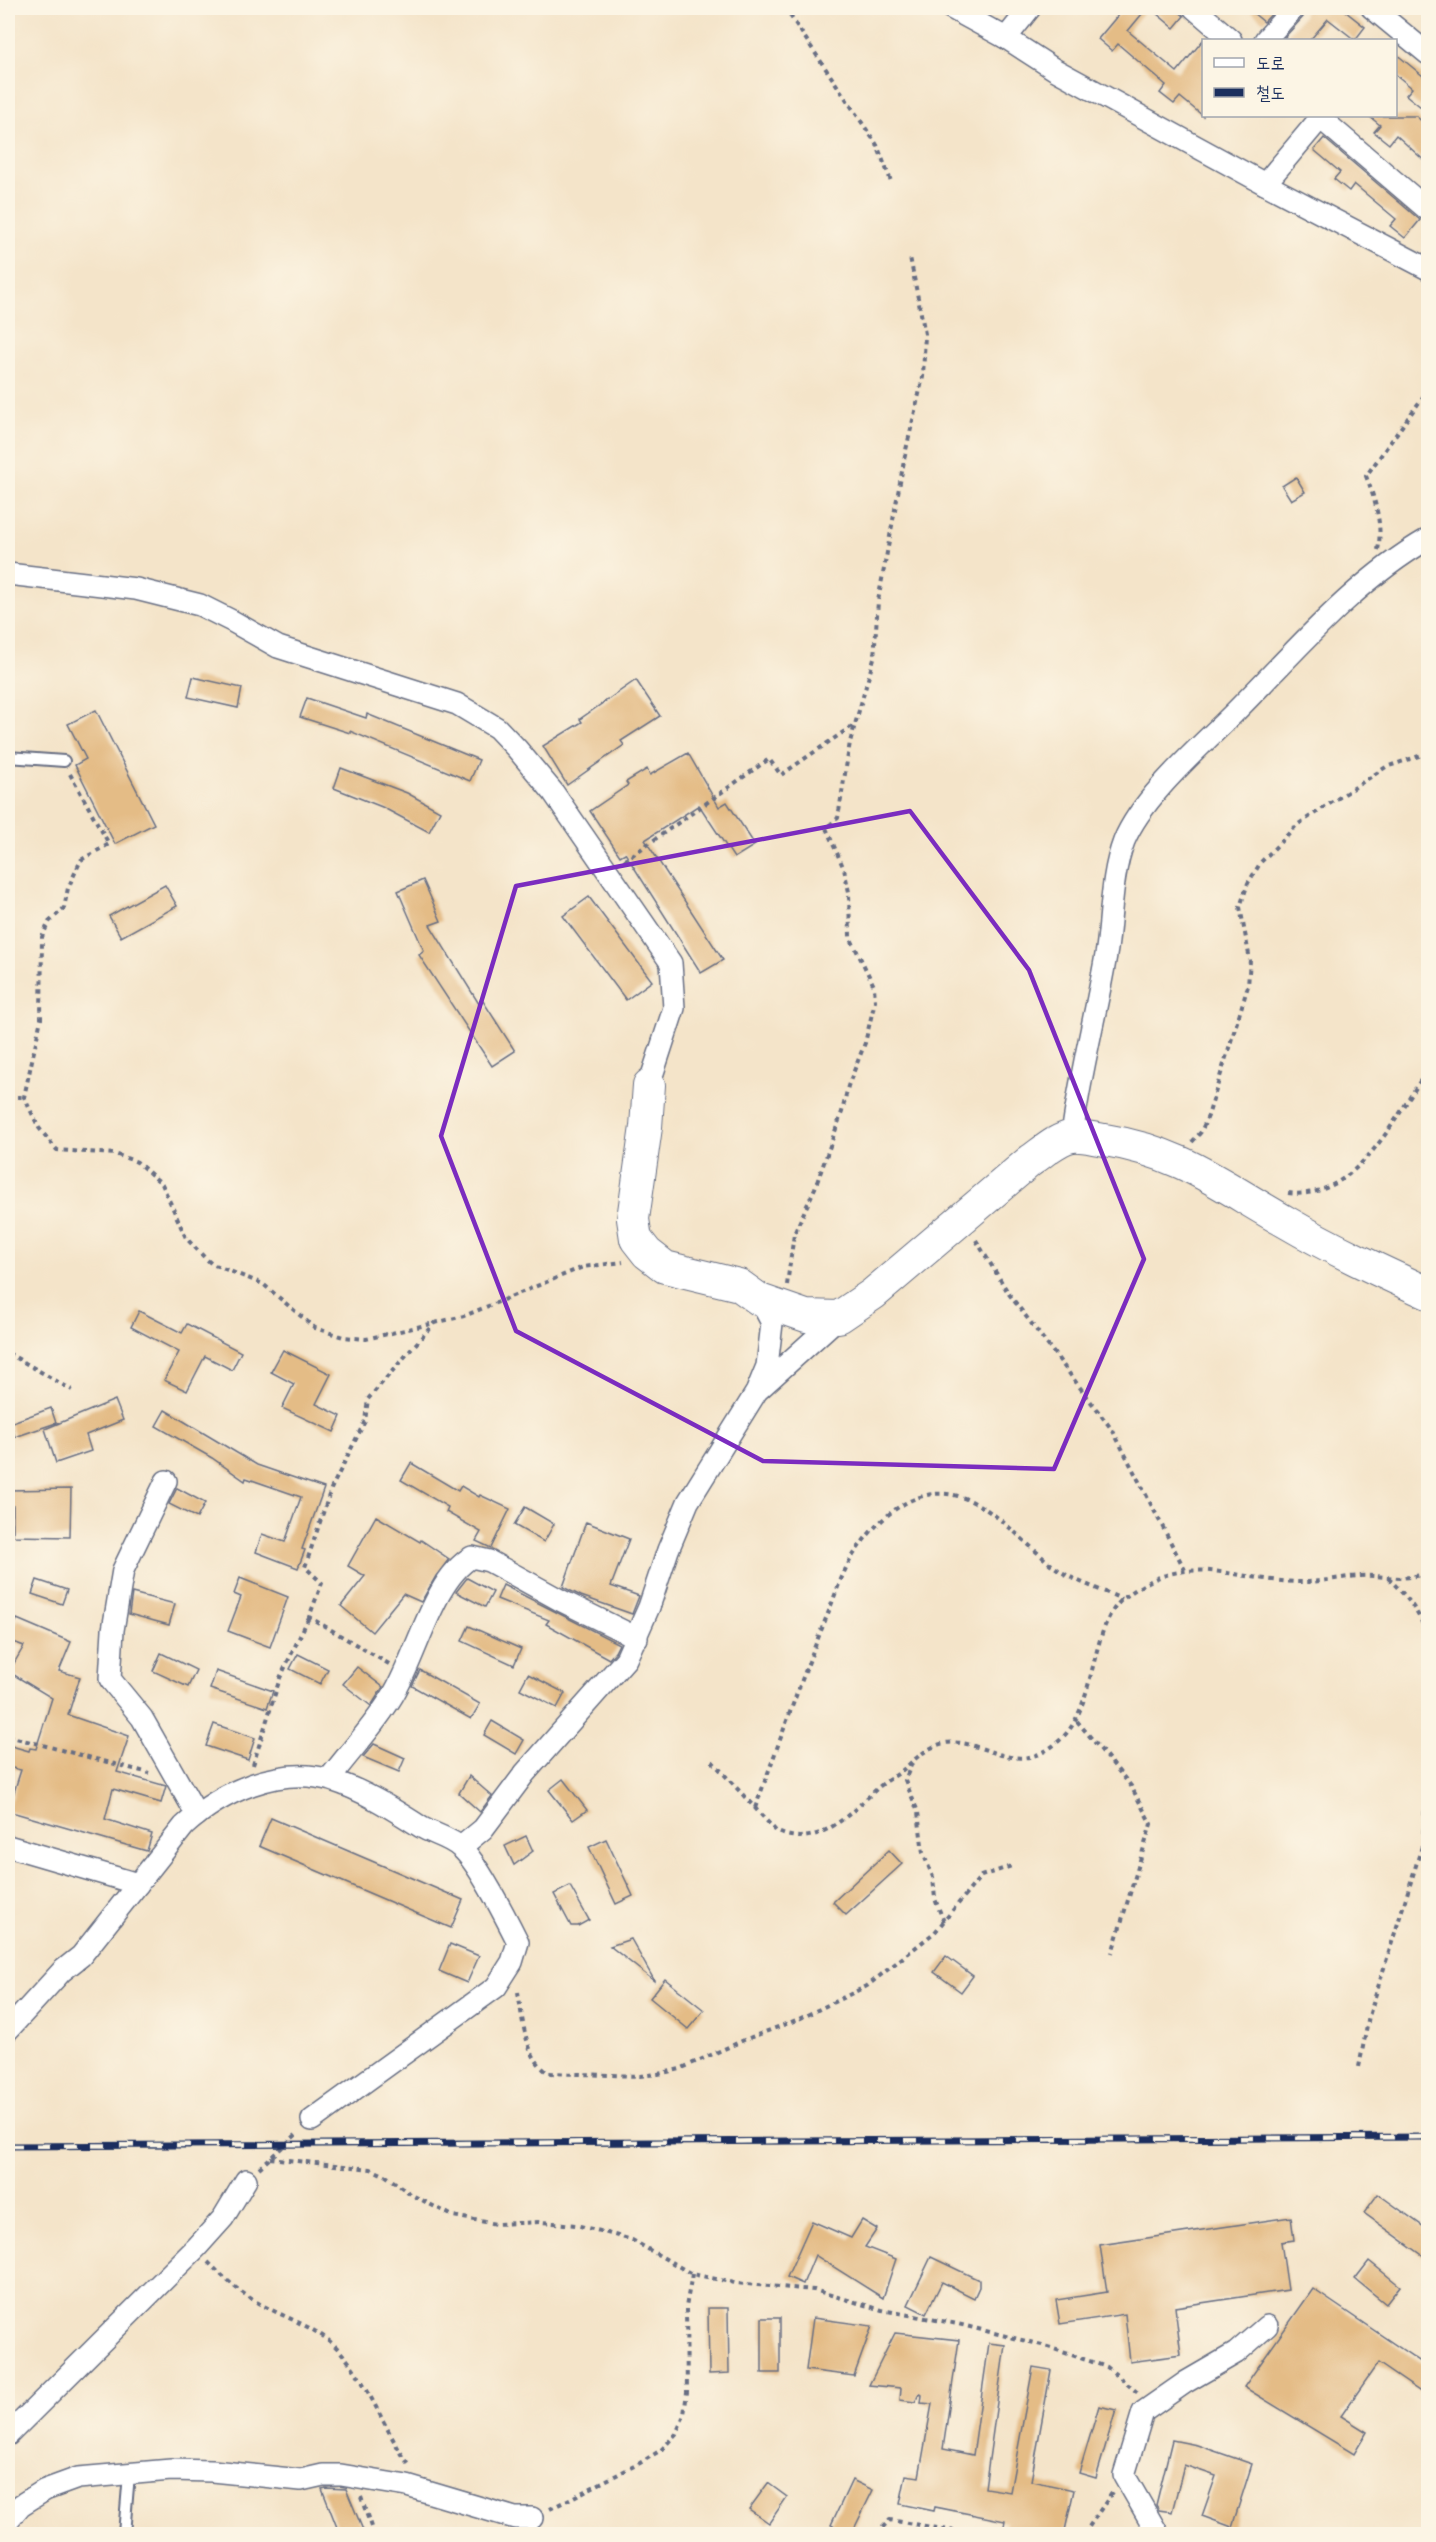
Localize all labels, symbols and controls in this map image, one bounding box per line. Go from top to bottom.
legend [1202,39,1397,117]
text: 도로 [1256,52,1285,74]
text: 철도 [1256,82,1285,104]

